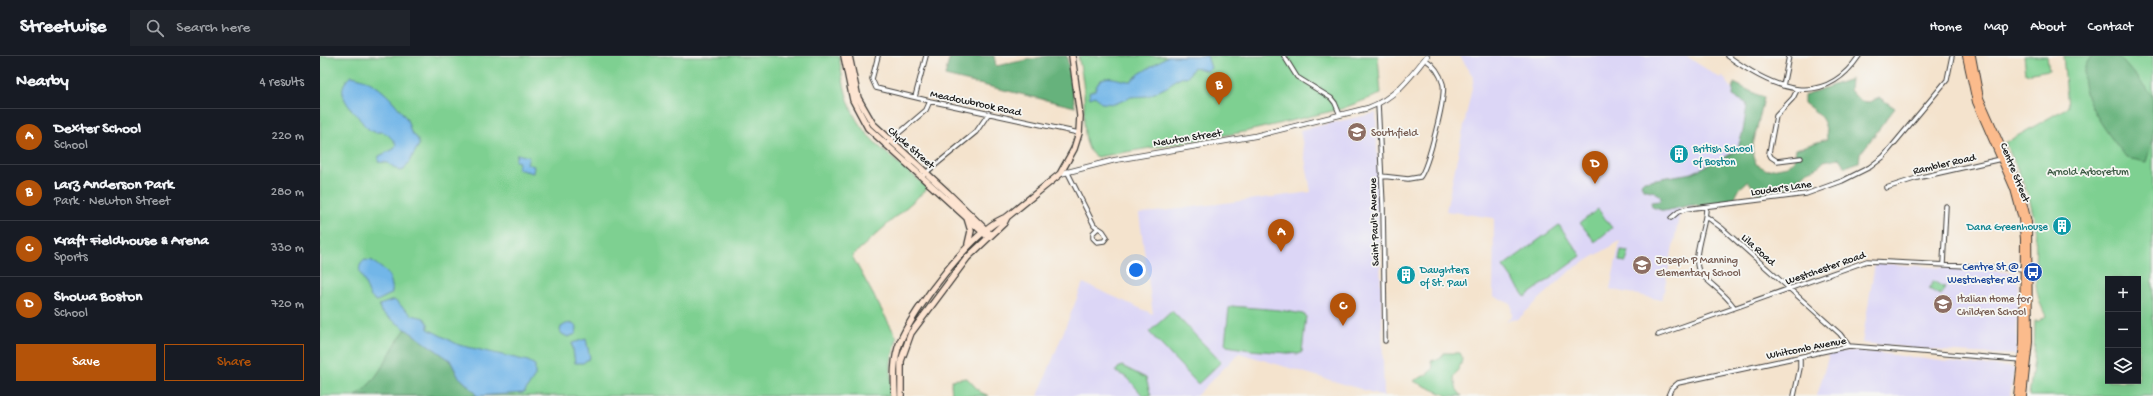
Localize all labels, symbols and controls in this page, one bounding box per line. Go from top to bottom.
search box [130,10,410,46]
text: Streetwise [20,16,106,39]
icon: search [144,17,166,39]
text: Search here [176,19,250,37]
text: Home [1930,19,1962,36]
text: Map [1984,19,2008,36]
text: About [2030,19,2066,36]
text: Contact [2088,19,2133,36]
text: Nearby [16,72,69,92]
pin: B [1206,72,1232,105]
text: 4 results [260,75,304,90]
street label: Meadowbrook Road [929,88,1024,120]
text: Dexter School [54,120,141,138]
school or university icon: Southfield [1346,121,1368,143]
street label: Clyde Street [885,125,938,173]
street label: Newton Street [1152,127,1224,150]
place label: Southfield [1371,127,1419,140]
text: A [25,129,33,144]
text: 220 m [272,129,304,144]
text: School [54,138,88,153]
street label: Centre Street [1997,141,2032,206]
building icon: British School of Boston [1668,143,1690,165]
place label: British School of Boston [1692,144,1754,169]
pin: D [1582,151,1608,184]
street label: Rambler Road [1912,152,1979,178]
park label: Arnold Arboretum [2047,167,2129,179]
text: Larz Anderson Park [54,176,174,194]
street label: Saint Paul's Avenue [1367,177,1383,266]
street label: Louder's Lane [1750,179,1813,199]
text: B [26,185,32,200]
text: 280 m [271,185,304,200]
text: Park · Newton Street [54,194,170,209]
building icon: Dana Greenhouse [2051,215,2073,237]
pin: A [1268,219,1294,252]
place label: Dana Greenhouse [1966,222,2048,234]
text: Kraft Fieldhouse & Arena [54,232,208,250]
street label: Lila Road [1738,232,1778,270]
text: C [25,241,33,256]
text: 330 m [271,241,304,256]
street label: Westchester Road [1784,249,1869,288]
text: Sports [54,250,88,265]
school or university icon: Joseph P Manning Elementary School [1631,254,1653,276]
place label: Joseph P Manning Elementary School [1656,255,1741,280]
your location [1126,260,1146,280]
bus stop icon: Centre St @ Westchester Rd [2022,261,2044,283]
place label: Centre St @ Westchester Rd [1947,262,2021,287]
building icon: Daughters of St. Paul [1395,264,1417,286]
place label: Daughters of St. Paul [1419,265,1470,290]
map controls [2105,276,2141,384]
button: + [2105,276,2141,312]
text: Showa Boston [54,288,142,306]
pin: C [1330,293,1356,326]
school or university icon: Italian Home for Children School [1932,293,1954,315]
place label: Italian Home for Children School [1957,293,2031,319]
text: D [25,297,33,312]
text: 720 m [271,297,304,312]
text: School [54,306,88,321]
button: − [2105,312,2141,348]
street label: Whitcomb Avenue [1766,335,1848,363]
button: Save [16,344,156,381]
button: Share [164,344,304,381]
button: layers [2105,348,2141,384]

